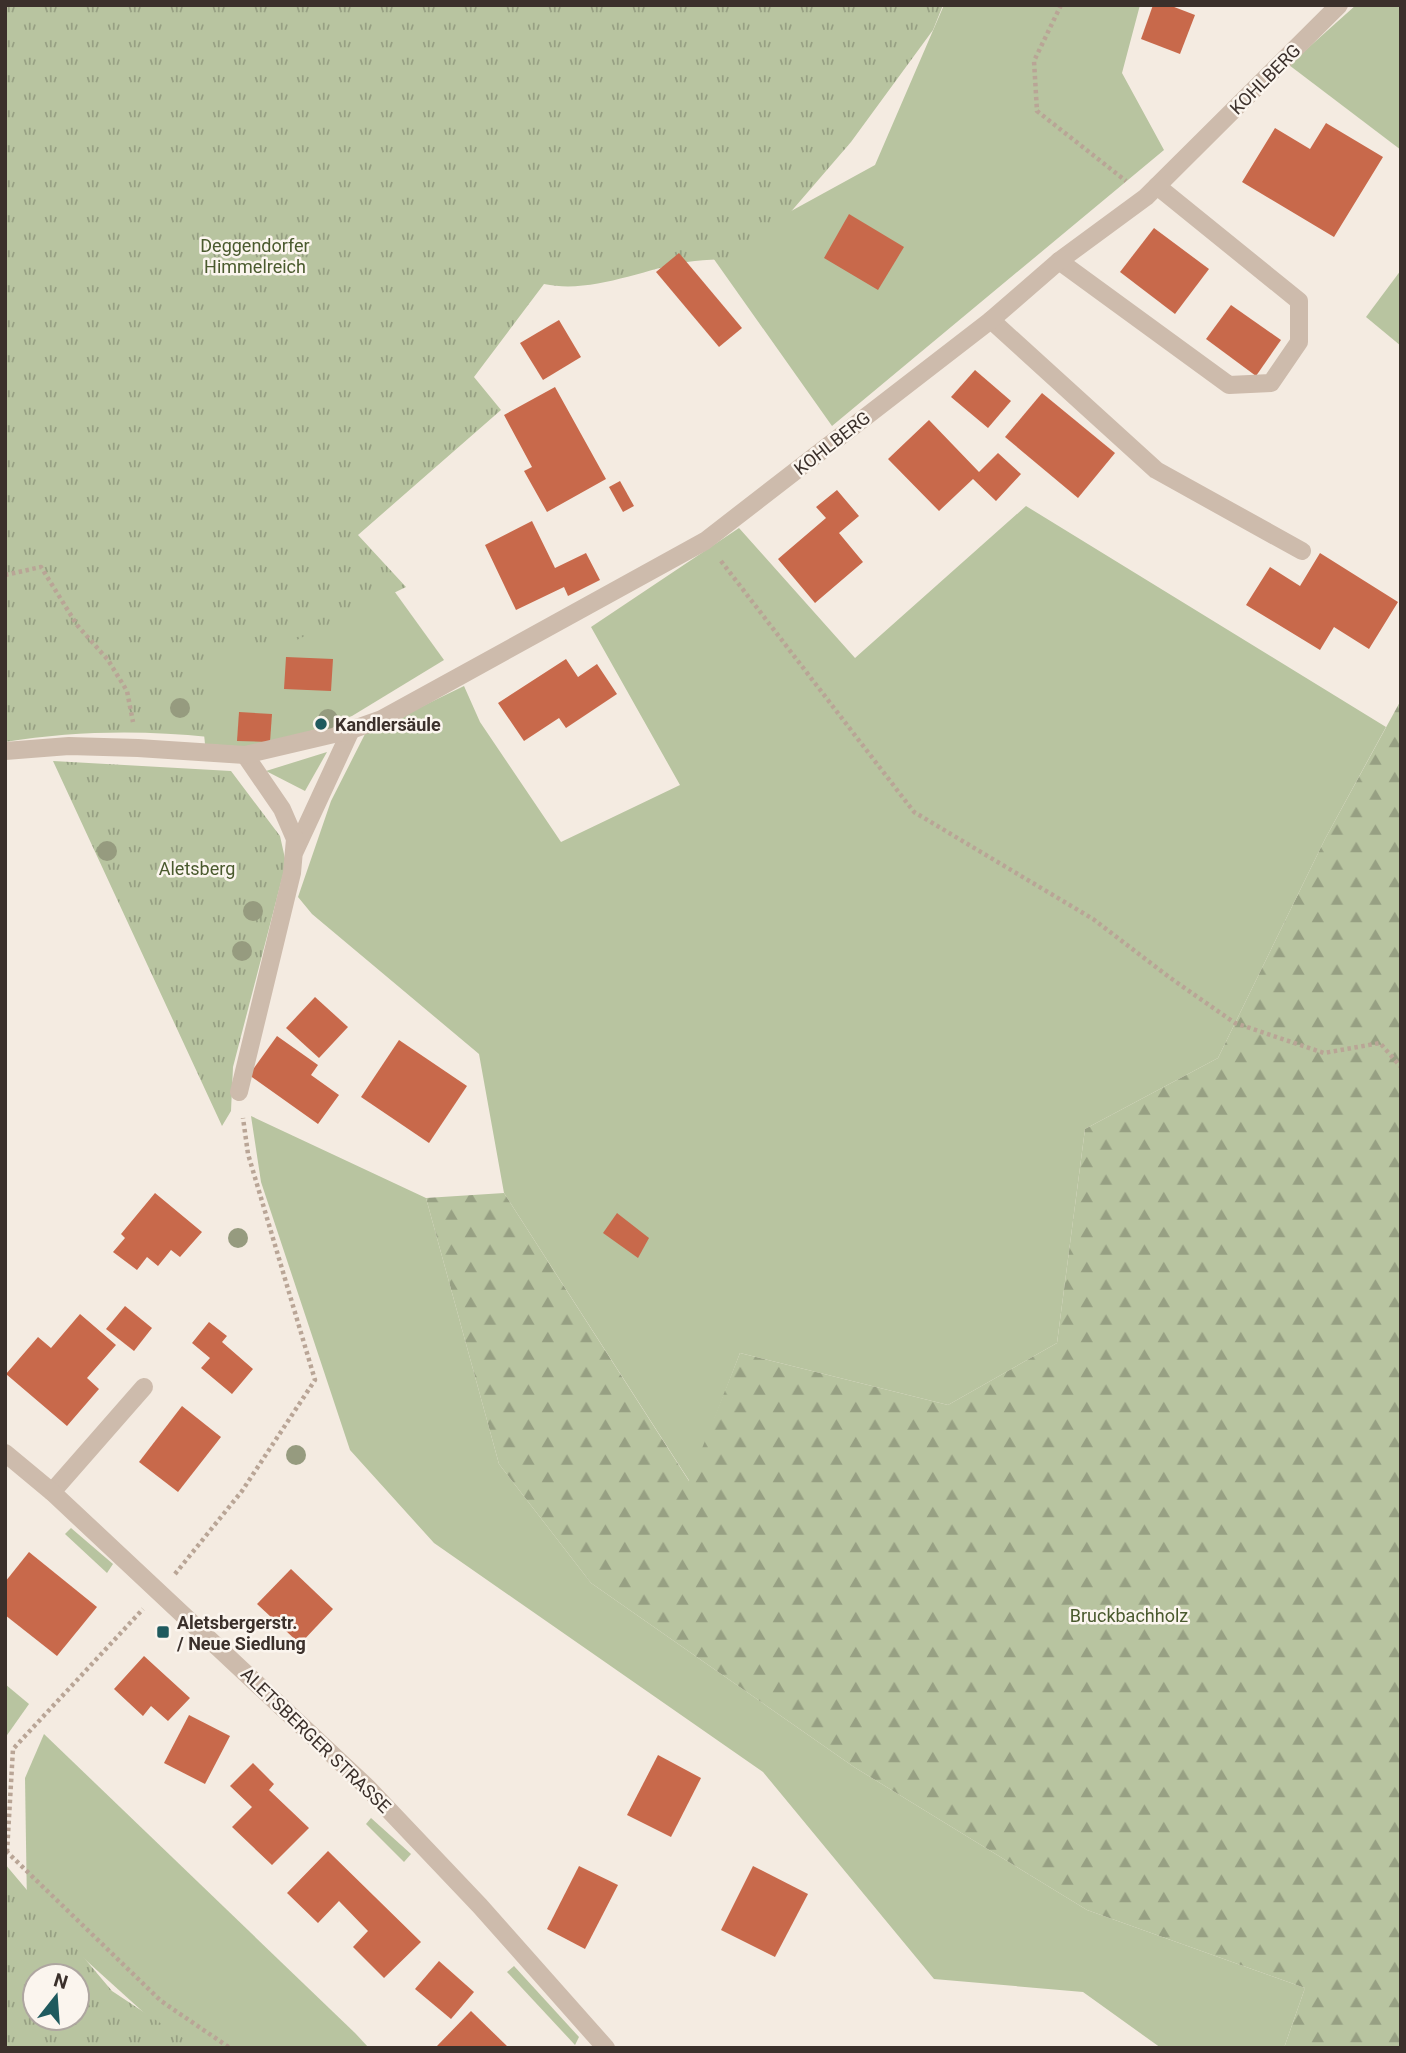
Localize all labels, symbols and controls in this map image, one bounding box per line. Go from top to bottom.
street label: KOHLBERG [1225,39,1305,119]
park label: Deggendorfer Himmelreich [200,235,310,277]
street label: KOHLBERG [790,407,874,479]
place label: Kandlersäule [335,714,441,735]
marker: Kandlersäule [313,716,329,732]
park label: Aletsberg [159,858,235,879]
park label: Bruckbachholz [1070,1605,1188,1626]
place label: Aletsbergerstr. / Neue Siedlung [176,1612,306,1654]
marker: Aletsbergerstr. / Neue Siedlung [155,1624,171,1640]
street label: ALETSBERGER STRASSE [237,1663,395,1817]
north arrow [21,1962,91,2032]
text: N [51,1968,71,1994]

